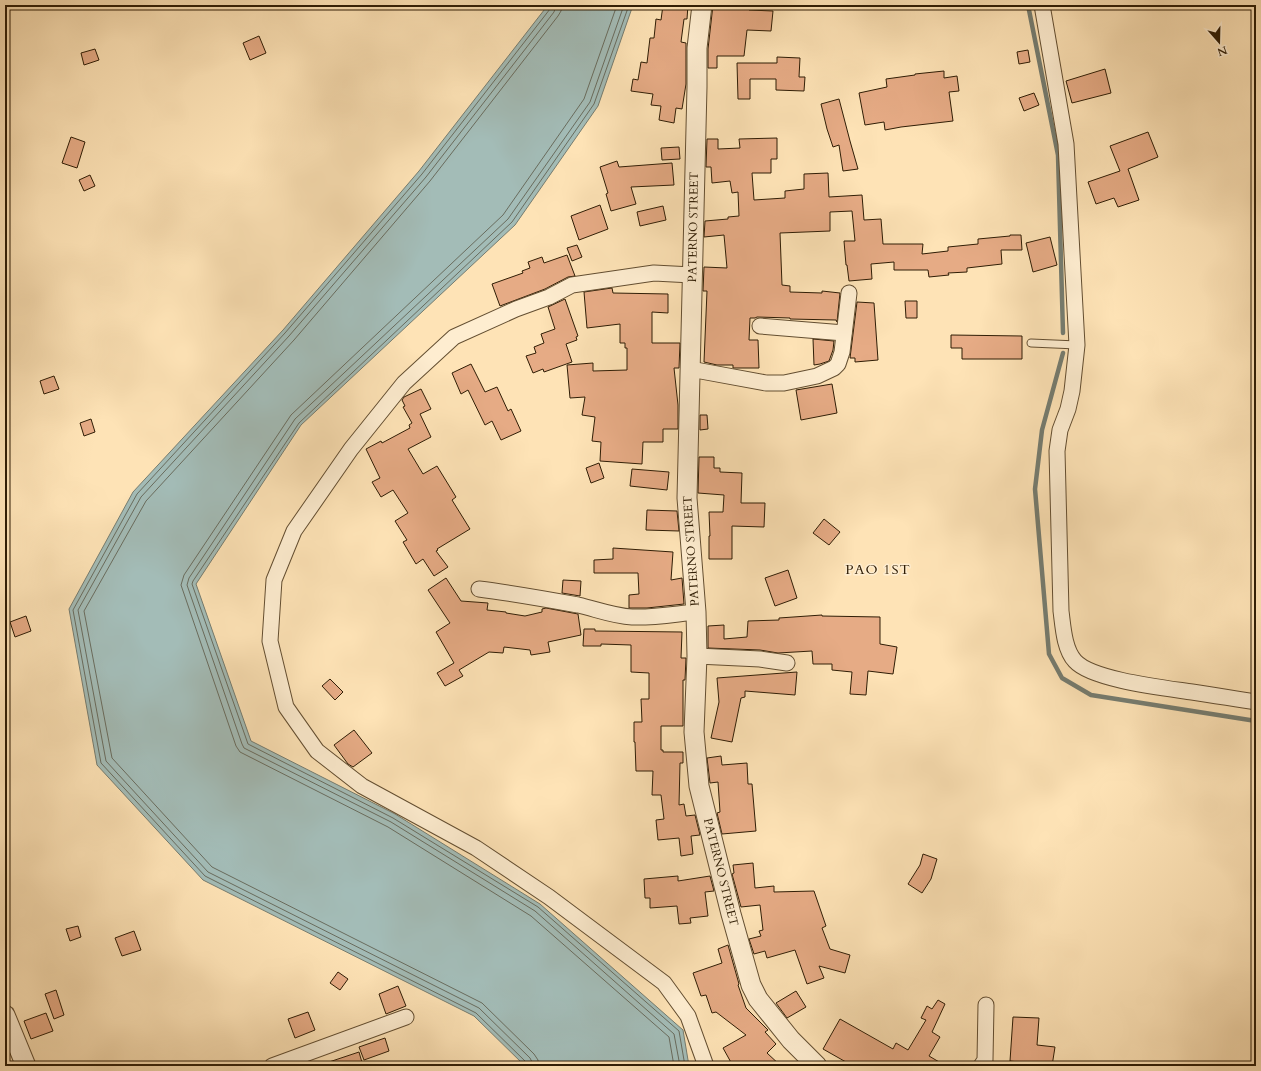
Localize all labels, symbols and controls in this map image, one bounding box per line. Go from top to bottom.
north arrow [1199,22,1239,62]
text: N [1215,42,1229,60]
street label: PATERNO STREET [684,171,702,282]
street label: PATERNO STREET [679,495,703,607]
district label: PAO 1ST [845,560,911,579]
street label: PATERNO STREET [700,816,742,928]

